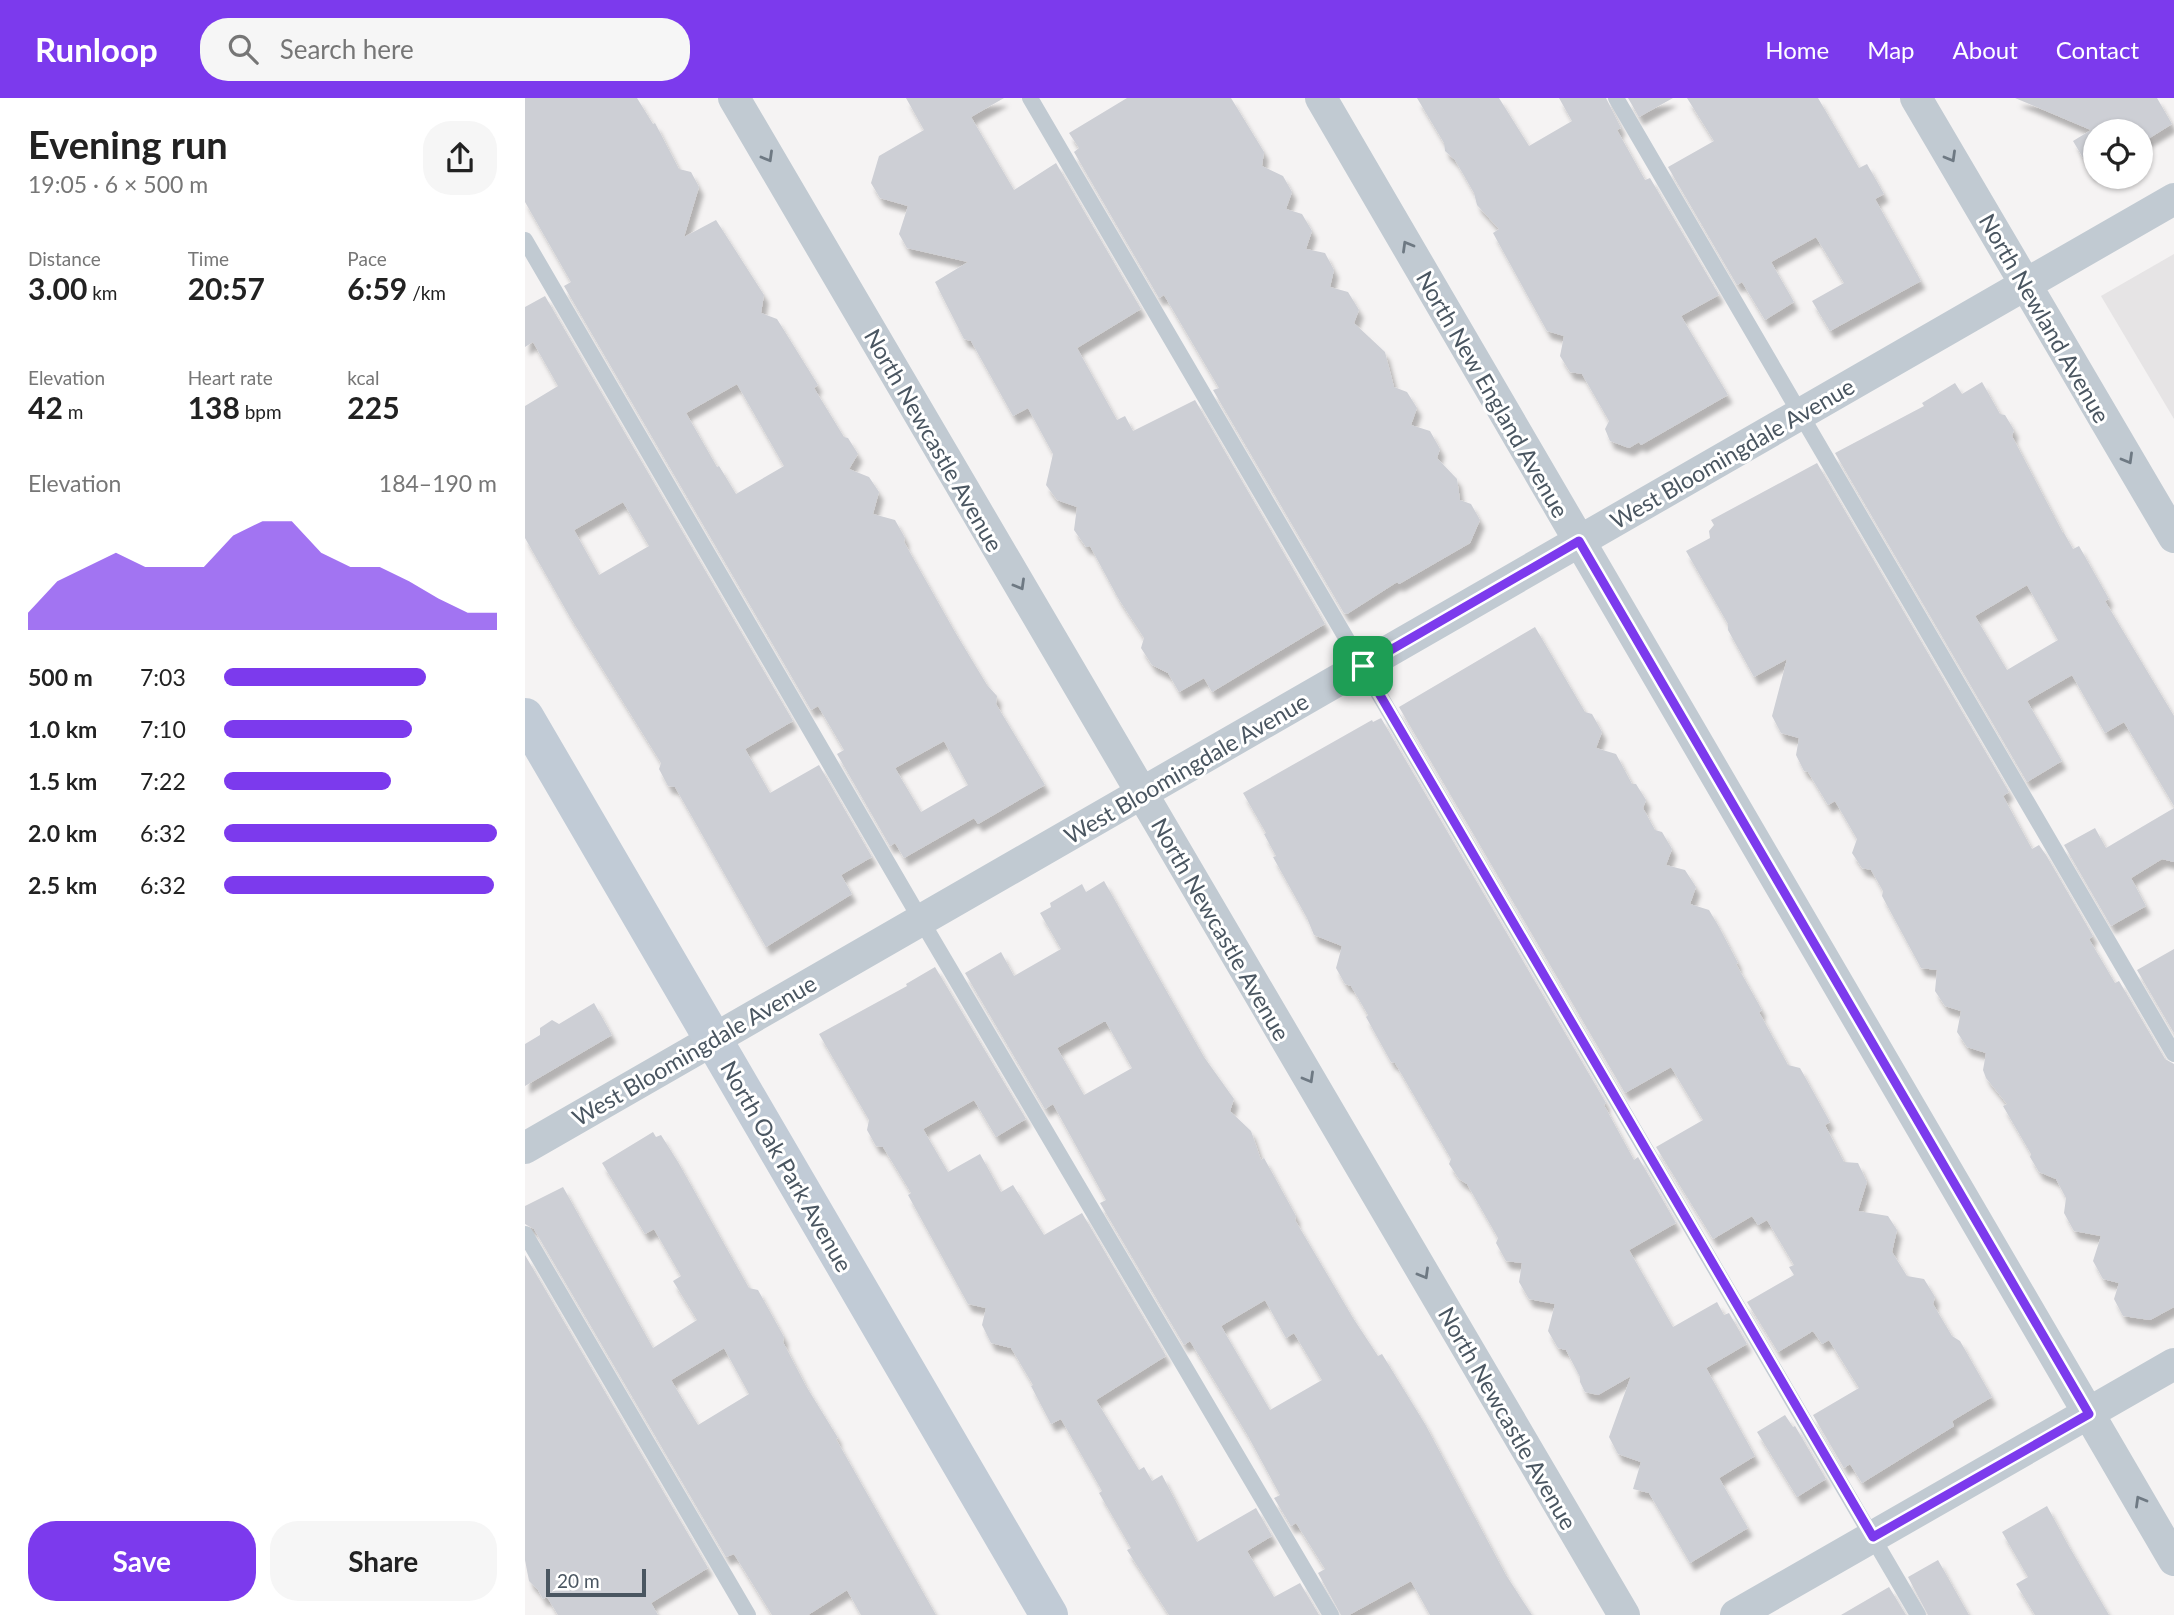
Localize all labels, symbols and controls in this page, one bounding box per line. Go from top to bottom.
search box [200,18,690,81]
text: Runloop [35,29,158,69]
icon: search [224,30,262,68]
text: Search here [280,33,414,65]
text: Home [1765,35,1829,64]
text: Map [1867,35,1915,64]
text: About [1953,35,2018,64]
text: Contact [2056,35,2139,64]
map controls [2083,119,2153,189]
button: locate [2083,119,2153,189]
text: Evening run [28,121,228,167]
button: share [423,121,497,195]
one-way arrow [760,149,773,162]
one-way arrow [1943,149,1956,162]
text: 19:05 · 6 × 500 m [28,170,208,198]
street label: North Newland Avenue [1974,208,2116,428]
one-way arrow [1402,241,1415,254]
text: Distance [28,247,101,270]
text: Time [188,247,229,270]
text: Pace [347,247,387,270]
street label: North New England Avenue [1411,266,1575,522]
text: 3.00 [28,270,87,306]
text: 20:57 [188,270,265,306]
text: 6:59 [347,270,407,306]
text: km [87,281,117,304]
text: /km [407,281,446,304]
street label: North Newcastle Avenue [859,324,1009,556]
text: Elevation [28,366,105,389]
text: Heart rate [188,366,273,389]
text: kcal [347,366,379,389]
street label: West Bloomingdale Avenue [1605,372,1859,534]
text: 42 [28,389,63,425]
text: 138 [188,389,240,425]
text: 225 [347,389,400,425]
text: m [63,400,83,423]
text: bpm [240,400,282,423]
one-way arrow [2120,451,2133,464]
text: Elevation [28,469,121,497]
text: 184–190 m [379,469,497,497]
one-way arrow [1012,578,1025,591]
pin [1333,636,1393,696]
icon: arrive [1344,647,1382,685]
text: 500 m [28,663,93,691]
text: 7:03 [140,663,186,691]
street label: West Bloomingdale Avenue [1059,687,1313,849]
text: 1.0 km [28,715,97,743]
text: 7:10 [140,715,186,743]
text: 1.5 km [28,767,97,795]
text: 7:22 [140,767,186,795]
street label: North Newcastle Avenue [1146,813,1296,1045]
text: 2.0 km [28,819,97,847]
text: 6:32 [140,819,186,847]
text: 2.5 km [28,871,97,899]
text: 6:32 [140,871,186,899]
street label: West Bloomingdale Avenue [567,969,821,1131]
street label: North Oak Park Avenue [715,1056,859,1276]
one-way arrow [1300,1070,1313,1083]
one-way arrow [1416,1266,1429,1279]
street label: North Newcastle Avenue [1433,1302,1583,1534]
one-way arrow [2135,1495,2148,1508]
button: Save [28,1521,256,1601]
button: Share [270,1521,497,1601]
scale bar [546,1566,646,1598]
text: 20 m [557,1569,600,1592]

